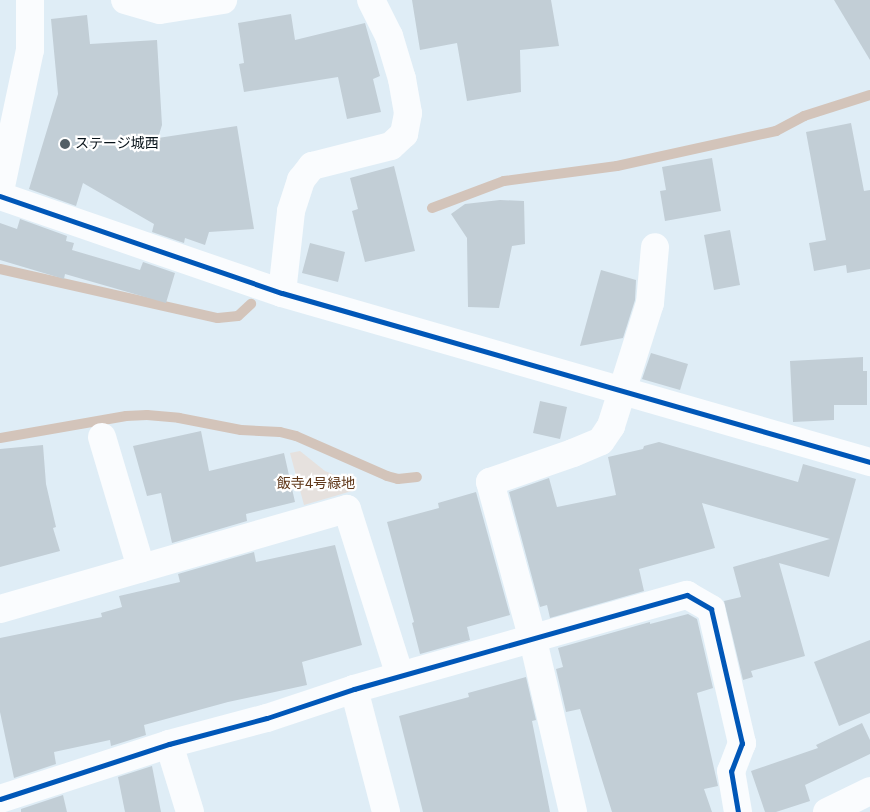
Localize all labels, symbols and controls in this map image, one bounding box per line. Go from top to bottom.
place label: ステージ城西 [75,136,159,152]
marker: ステージ城西 [59,138,71,150]
park label: 飯寺4号緑地 [277,476,355,492]

